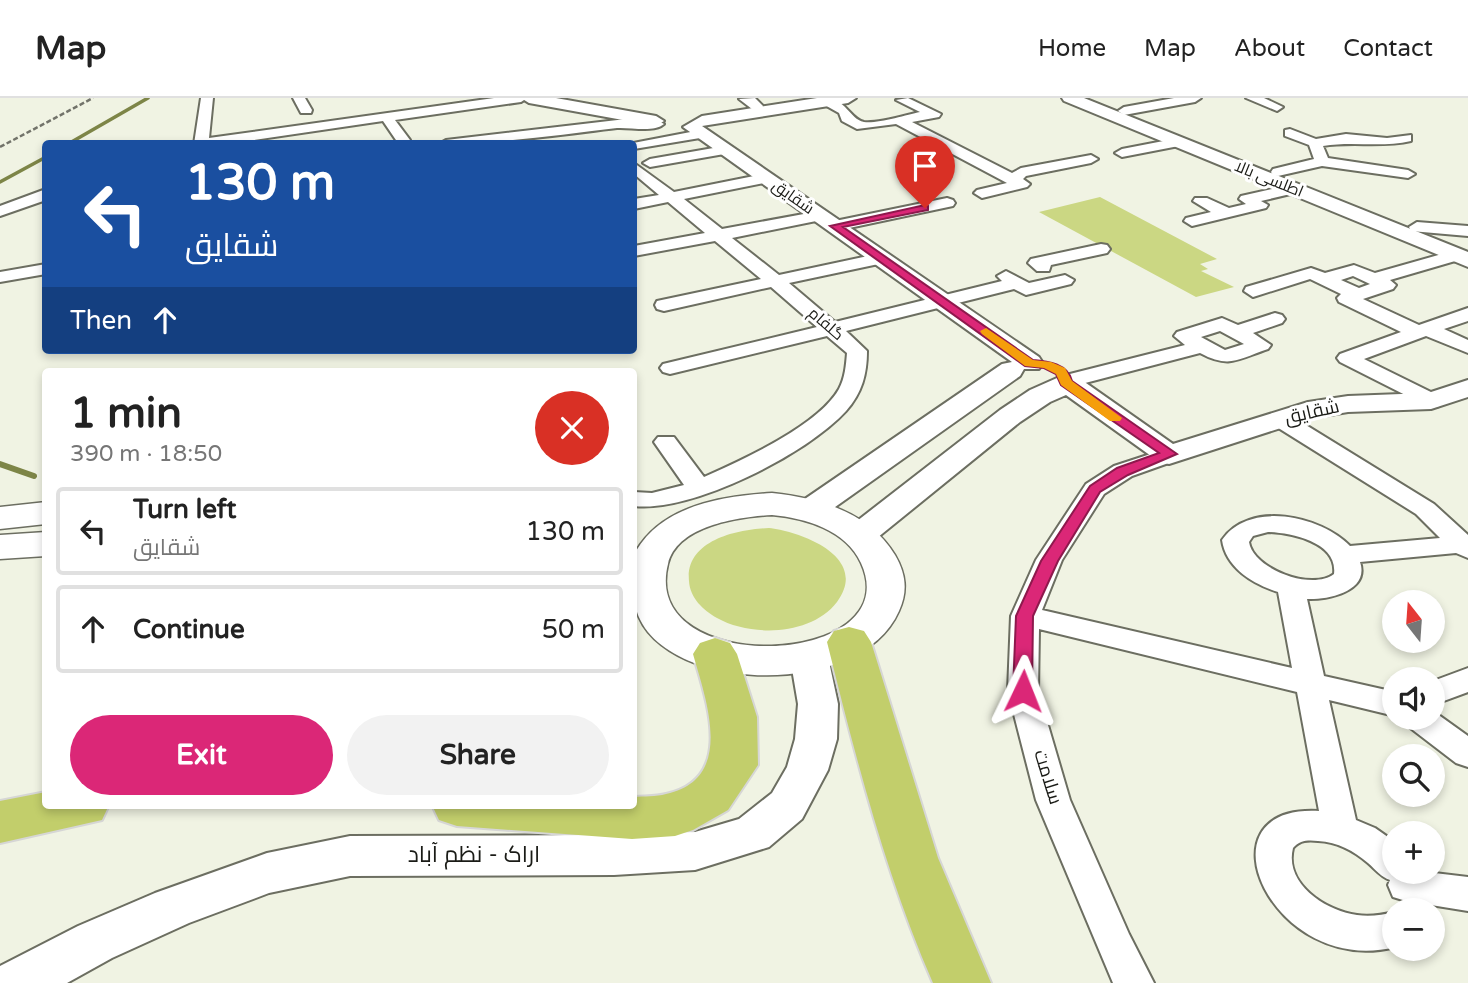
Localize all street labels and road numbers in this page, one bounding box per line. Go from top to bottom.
street label: اطلسی بالا [1232,156,1306,202]
street label: شقایق [768,175,818,219]
street label: گلفام [803,303,848,346]
street label: شقایق [1282,395,1342,430]
street label: سلامت [1029,747,1067,807]
street label: اراک - نظم آباد [408,841,540,870]

